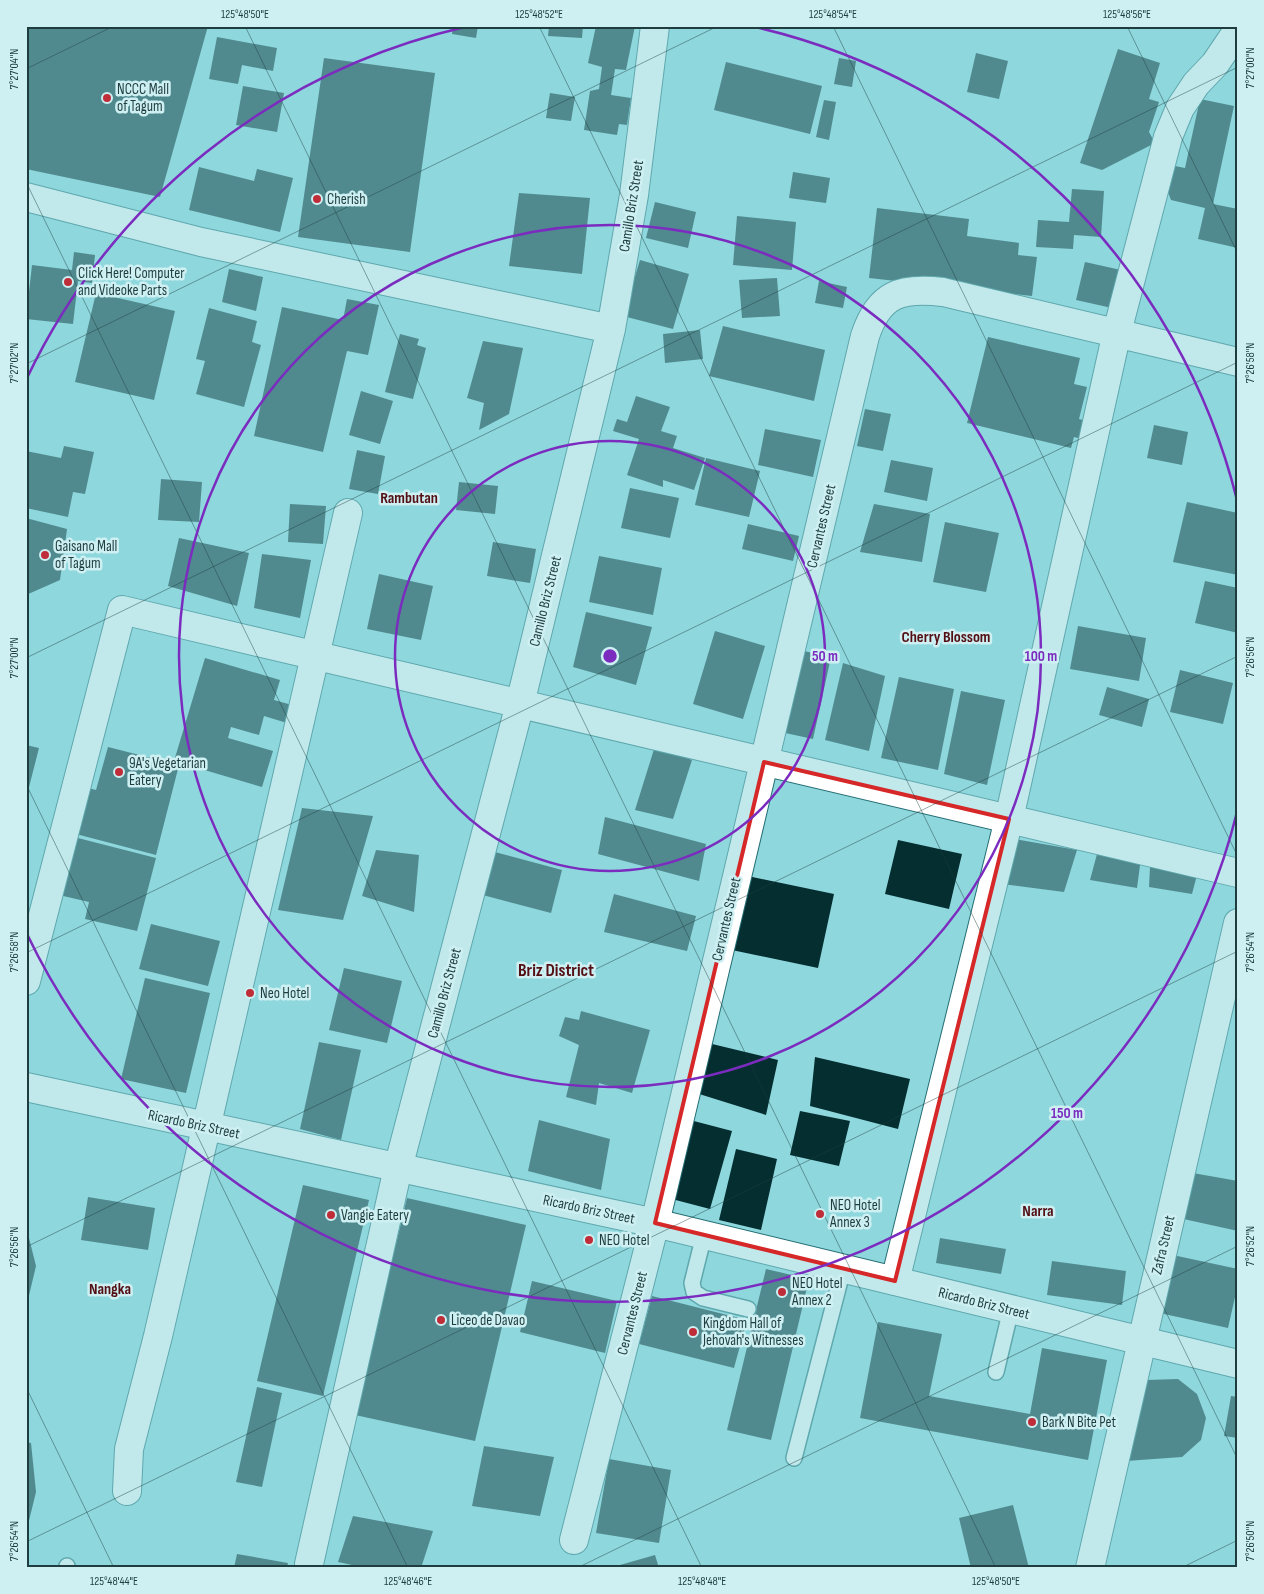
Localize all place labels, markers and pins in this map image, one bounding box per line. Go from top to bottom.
place label: NCCC Mall of Tagum [117,80,169,116]
marker: NCCC Mall of Tagum [101,92,113,104]
place label: Cherish [327,190,366,209]
marker: Cherish [311,193,323,205]
place label: Click Here! Computer and Videoke Parts [78,264,185,300]
marker: Click Here! Computer and Videoke Parts [62,276,74,288]
place label: Gaisano Mall of Tagum [55,537,117,573]
marker: Gaisano Mall of Tagum [39,549,51,561]
centre of rings [601,647,619,665]
place label: 9A's Vegetarian Eatery [129,754,206,790]
marker: 9A's Vegetarian Eatery [113,766,125,778]
place label: Neo Hotel [260,984,309,1003]
marker: Neo Hotel [244,987,256,999]
place label: NEO Hotel Annex 3 [829,1196,881,1232]
place label: Vangie Eatery [341,1206,409,1225]
marker: NEO Hotel Annex 3 [814,1208,826,1220]
marker: Vangie Eatery [325,1209,337,1221]
place label: NEO Hotel [599,1231,650,1250]
marker: NEO Hotel [583,1234,595,1246]
place label: NEO Hotel Annex 2 [791,1274,843,1310]
marker: NEO Hotel Annex 2 [776,1286,788,1298]
place label: Liceo de Davao [451,1311,525,1330]
marker: Liceo de Davao [435,1314,447,1326]
place label: Kingdom Hall of Jehovah's Witnesses [702,1314,804,1350]
marker: Kingdom Hall of Jehovah's Witnesses [687,1326,699,1338]
place label: Bark N Bite Pet [1042,1413,1117,1432]
marker: Bark N Bite Pet [1026,1416,1038,1428]

